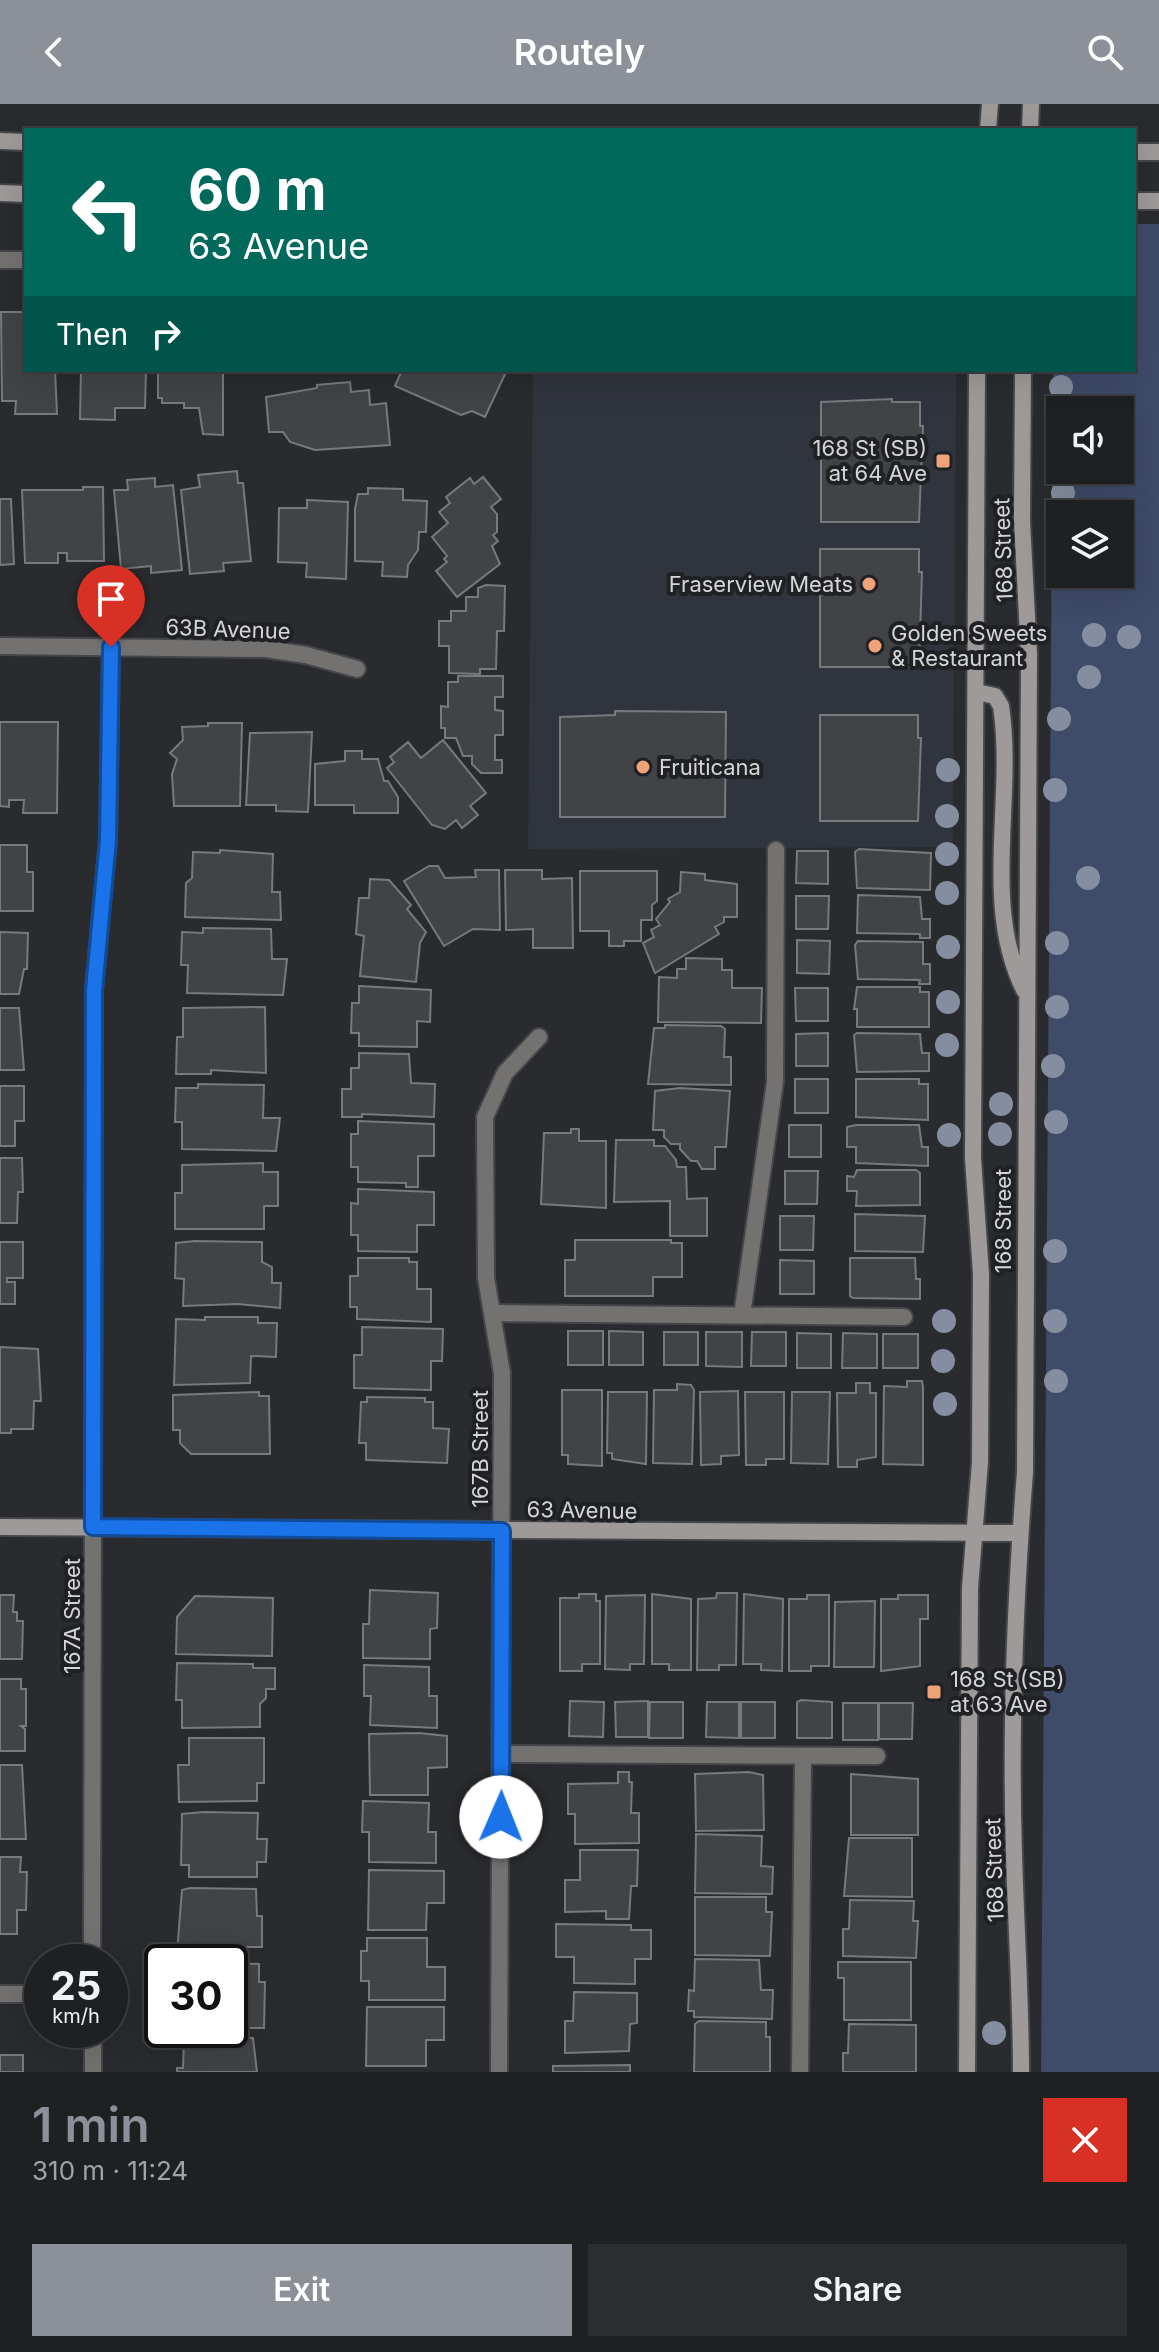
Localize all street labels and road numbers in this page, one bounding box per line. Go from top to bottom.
street label: 168 Street [988,497,1018,603]
street label: 63B Avenue [165,614,291,644]
street label: 168 Street [990,1169,1016,1273]
street label: 167B Street [467,1390,493,1508]
street label: 63 Avenue [526,1496,638,1524]
street label: 167A Street [59,1558,85,1674]
street label: 168 Street [979,1817,1009,1923]

